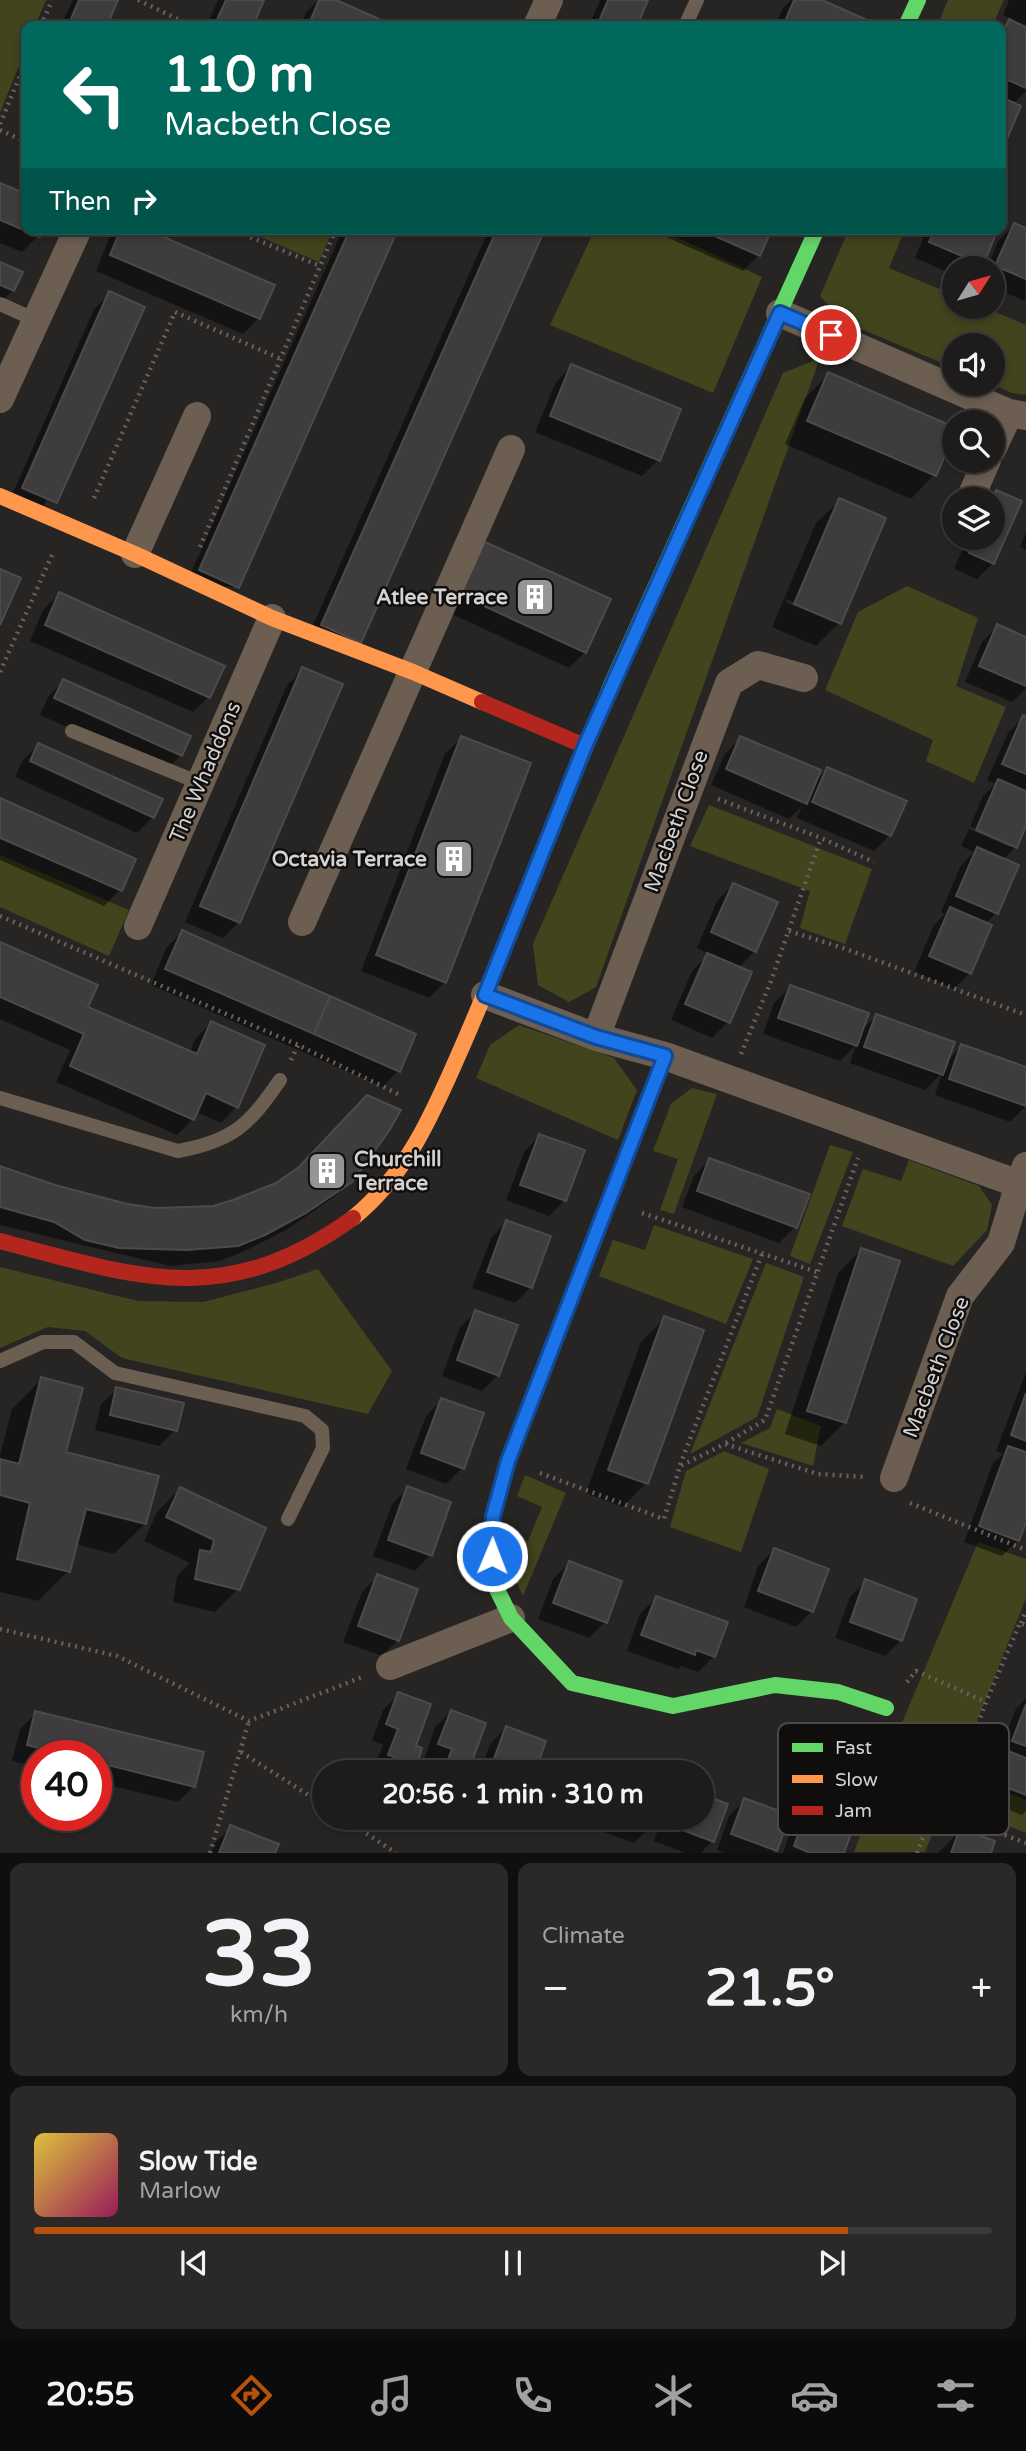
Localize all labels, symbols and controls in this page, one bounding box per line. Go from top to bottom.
text: 110 m [164,46,314,105]
icon: left [49,49,140,140]
text: Macbeth Close [164,106,391,144]
icon: right [125,182,163,220]
text: Then [49,186,111,217]
north arrow [942,256,1004,318]
map controls [942,256,1005,550]
pin [801,305,861,365]
icon: arrive [812,316,850,354]
button: sound [942,333,1005,396]
button: search [942,410,1005,473]
button: layers [942,487,1005,550]
building icon: Atlee Terrace [514,576,556,618]
place label: Atlee Terrace [376,585,508,610]
street label: The Whaddons [164,698,246,846]
street label: Macbeth Close [639,747,714,896]
building icon: Octavia Terrace [433,838,475,880]
place label: Octavia Terrace [272,847,427,872]
place label: Churchill Terrace [353,1147,442,1196]
building icon: Churchill Terrace [306,1150,348,1192]
street label: Macbeth Close [898,1293,975,1441]
position arrow [455,1519,529,1593]
legend [778,1723,1009,1835]
text: Fast [835,1737,872,1759]
speed limit sign: 40 [21,1740,112,1831]
text: Slow [835,1769,878,1791]
text: 20:56 · 1 min · 310 m [382,1779,644,1810]
text: Jam [835,1800,872,1822]
text: 33 [202,1900,316,2010]
text: Climate [542,1922,625,1950]
text: 21.5° [705,1957,835,2020]
text: − [542,1966,569,2012]
text: + [971,1966,992,2012]
text: km/h [230,2001,288,2029]
text: Slow Tide [139,2146,257,2177]
text: Marlow [139,2177,221,2205]
icon: previous [175,2244,213,2282]
icon: pause [494,2244,532,2282]
icon: next [813,2244,851,2282]
icon: directions [227,2371,276,2420]
icon: music [367,2371,416,2420]
icon: phone [508,2371,557,2420]
icon: climate [649,2371,698,2420]
icon: car [790,2371,839,2420]
icon: filters [931,2371,980,2420]
text: 20:55 [46,2376,135,2414]

